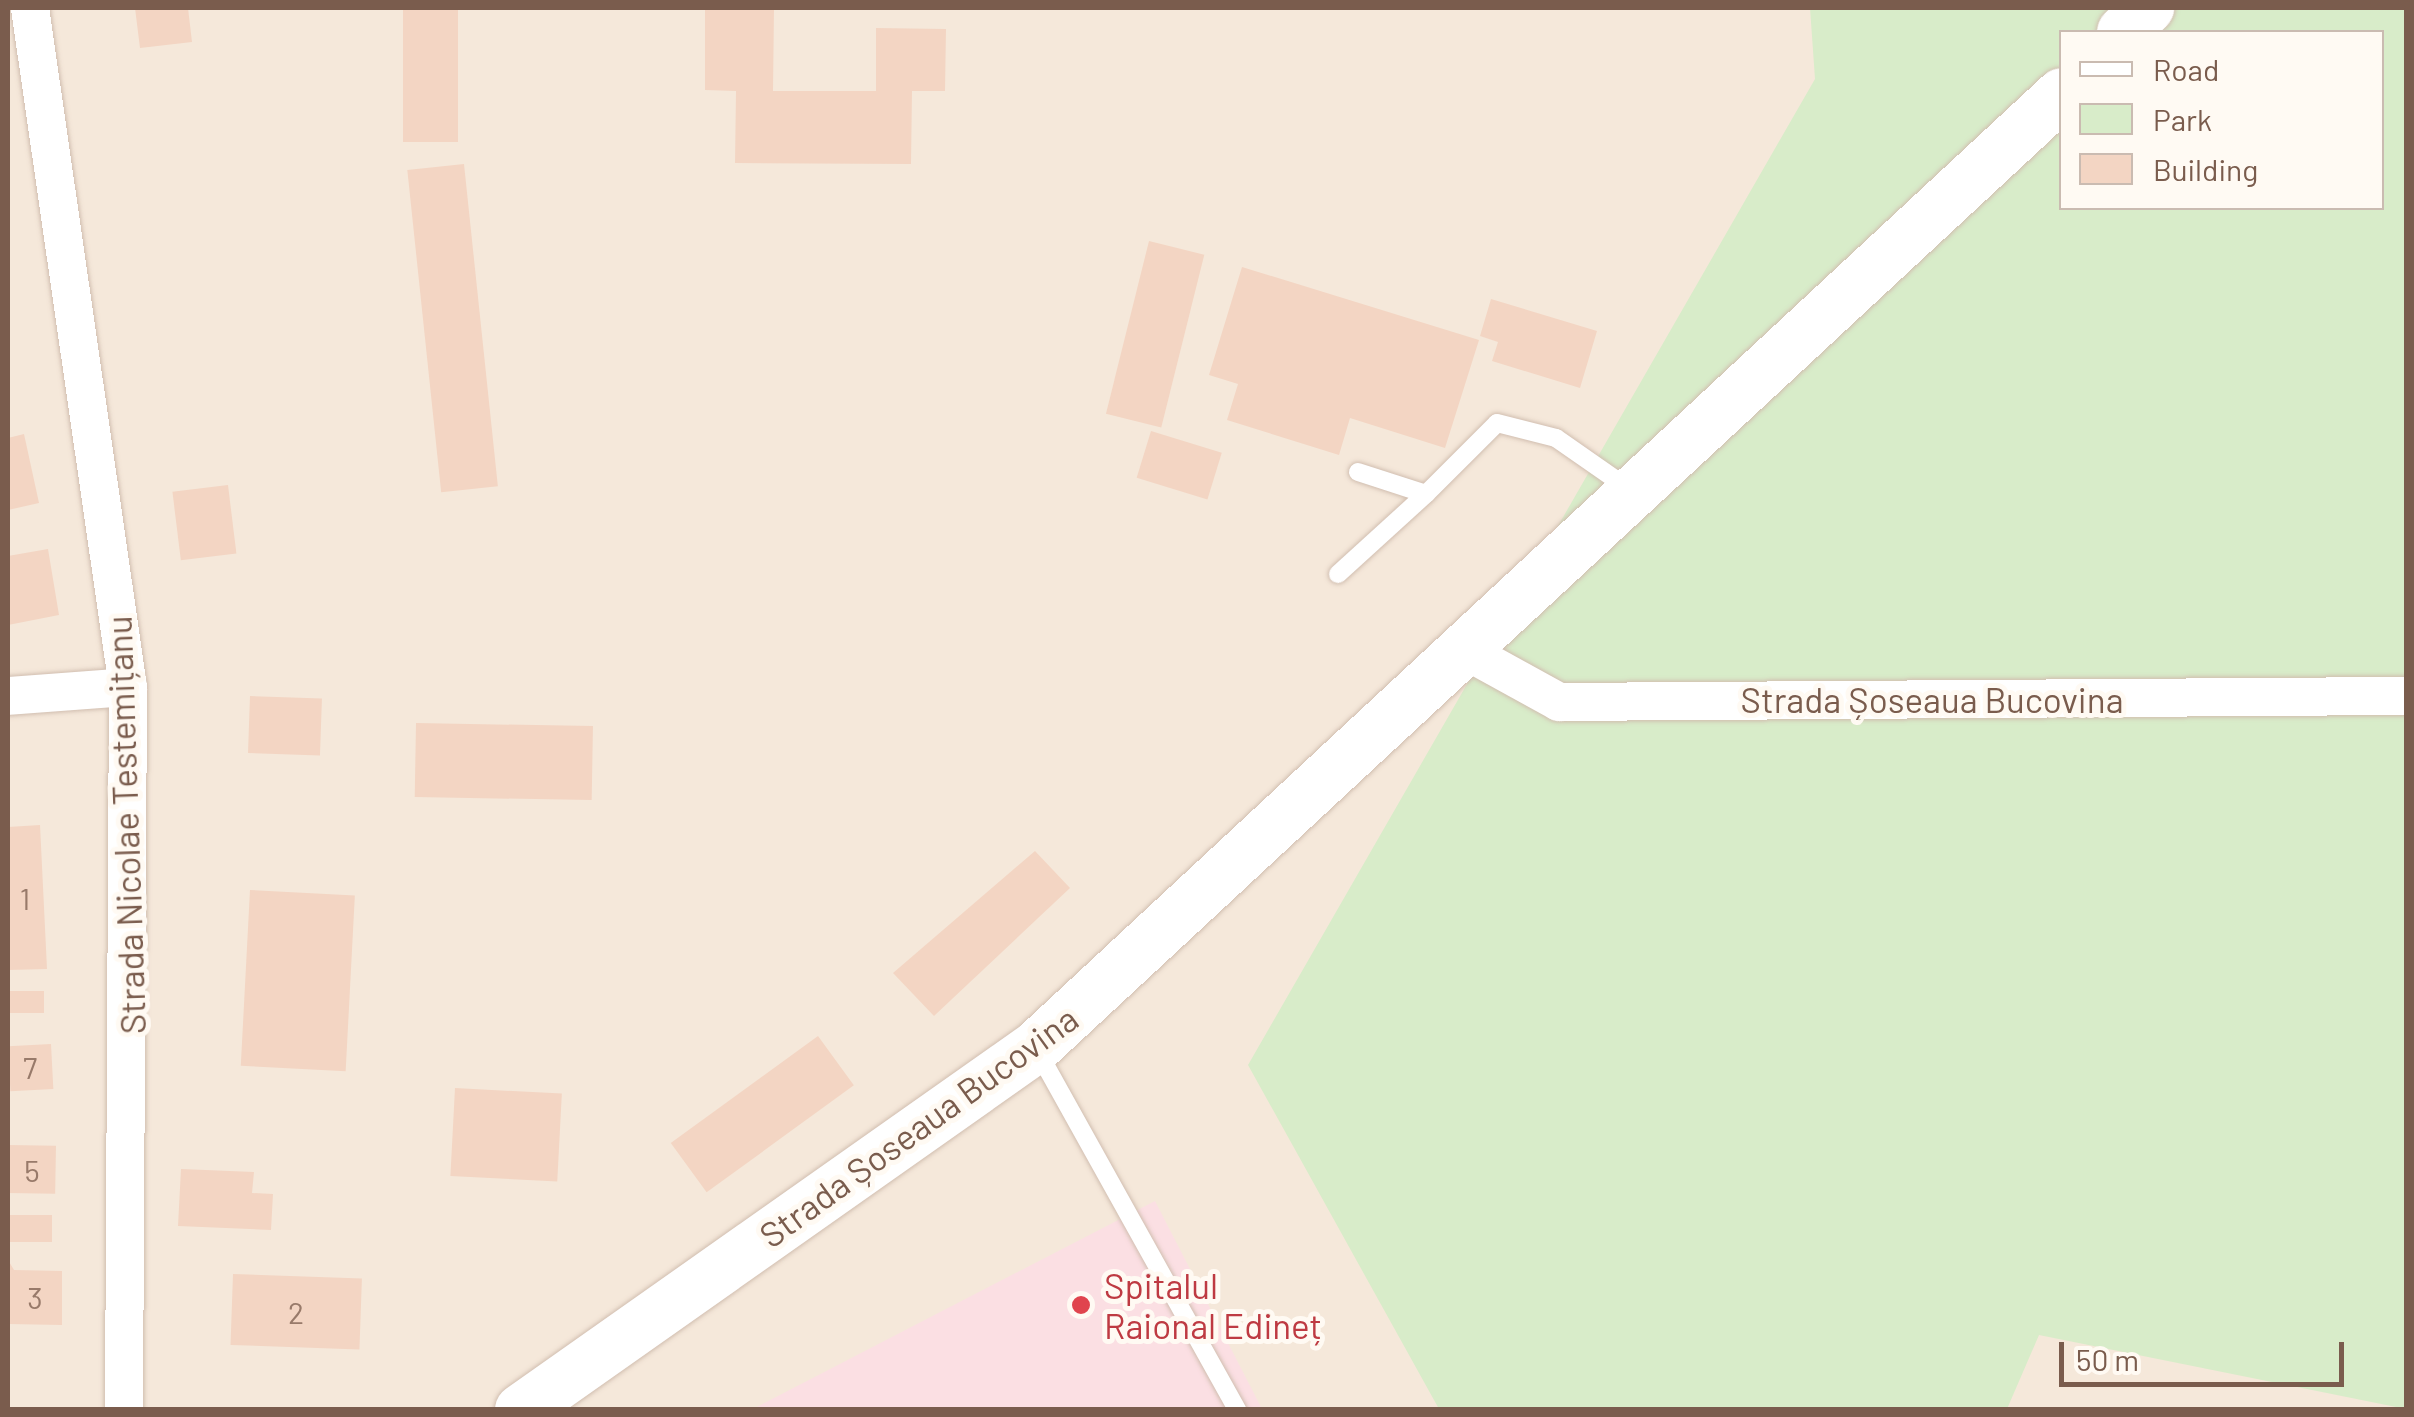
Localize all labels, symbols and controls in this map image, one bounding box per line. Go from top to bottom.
legend [2059,30,2384,210]
text: Road [2153,51,2219,87]
text: Park [2153,101,2212,137]
text: Building [2153,151,2258,187]
street label: Strada Nicolae Testemițanu [97,615,153,1035]
street label: Strada Șoseaua Bucovina [1740,678,2124,720]
house number: 1 [20,880,30,916]
street label: Strada Șoseaua Bucovina [751,996,1085,1256]
house number: 7 [23,1049,37,1085]
house number: 5 [24,1152,40,1188]
place label: Spitalul Raional Edineț [1104,1264,1322,1346]
house number: 3 [27,1279,43,1315]
marker: Spitalul Raional Edineț [1068,1292,1094,1318]
house number: 2 [288,1294,304,1330]
scale bar [2064,1322,2349,1384]
text: 50 m [2076,1341,2139,1377]

